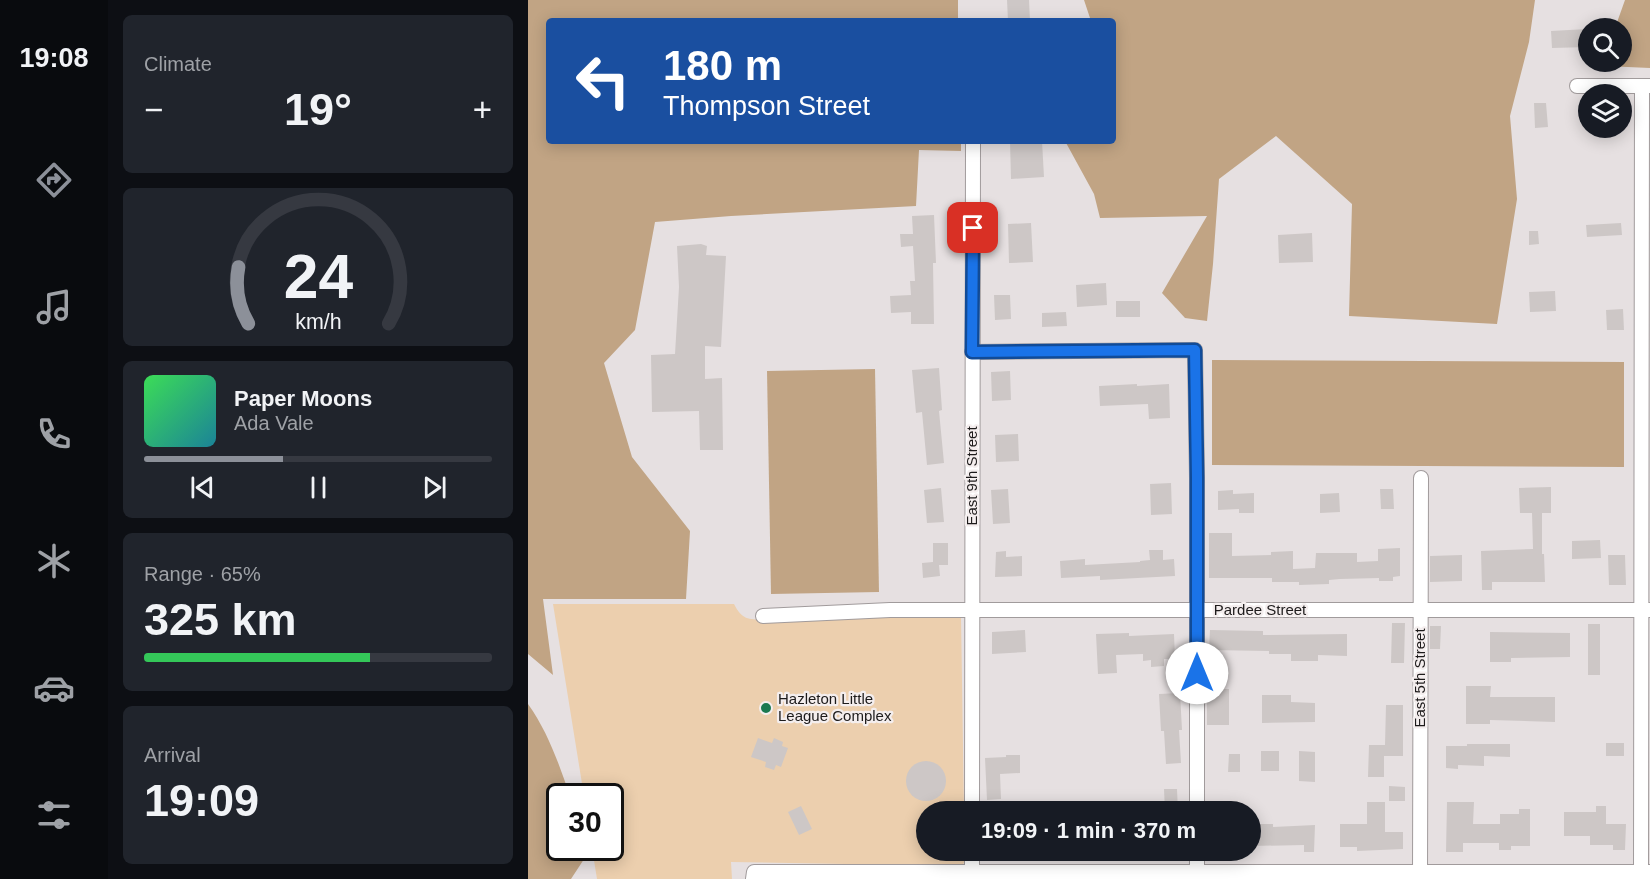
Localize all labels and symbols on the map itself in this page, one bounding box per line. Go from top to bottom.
pin [947,202,998,253]
street label: East 9th Street [963,426,980,526]
street label: Pardee Street [1214,601,1307,618]
street label: East 5th Street [1411,628,1428,728]
position arrow [1165,641,1229,705]
place label: Hazleton Little League Complex [778,690,892,724]
marker: Hazleton Little League Complex [759,701,773,715]
speed limit sign: 30 [546,783,624,861]

